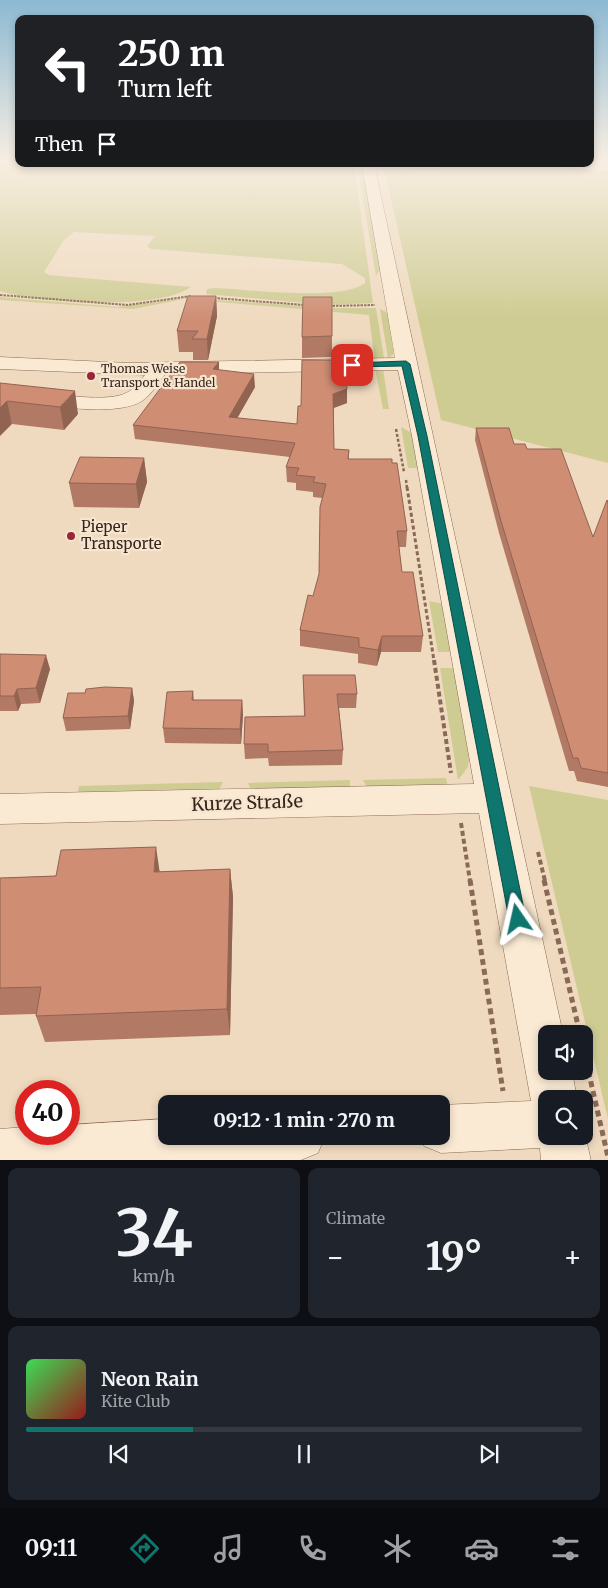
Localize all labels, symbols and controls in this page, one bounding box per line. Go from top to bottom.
text: 250 m [118,32,224,76]
icon: left [35,35,100,100]
text: Turn left [118,75,212,103]
icon: arrive [93,130,121,158]
text: Then [35,132,83,156]
pin [331,344,373,386]
icon: arrive [338,351,366,379]
place label: Thomas Weise Transport & Handel [101,361,216,390]
marker: Thomas Weise Transport & Handel [85,370,97,382]
place label: Pieper Transporte [81,517,162,553]
marker: Pieper Transporte [65,530,77,542]
street label: Kurze Straße [191,789,303,816]
position arrow [491,892,543,944]
map controls [538,1025,593,1145]
button: sound [538,1025,593,1080]
speed limit sign: 40 [15,1080,80,1145]
button: search [538,1090,593,1145]
text: 09:12 · 1 min · 270 m [213,1108,395,1132]
text: 34 [115,1192,193,1274]
text: Climate [326,1208,385,1228]
text: 19° [426,1233,483,1280]
text: − [326,1239,345,1275]
text: + [563,1239,582,1275]
text: km/h [133,1266,175,1286]
text: Neon Rain [101,1367,199,1391]
text: Kite Club [101,1391,170,1411]
icon: previous [105,1440,133,1468]
icon: pause [290,1440,318,1468]
icon: next [475,1440,503,1468]
icon: directions [127,1531,162,1566]
icon: music [211,1531,246,1566]
icon: phone [295,1531,330,1566]
icon: climate [380,1531,415,1566]
icon: car [464,1531,499,1566]
icon: filters [548,1531,583,1566]
text: 09:11 [25,1534,77,1562]

